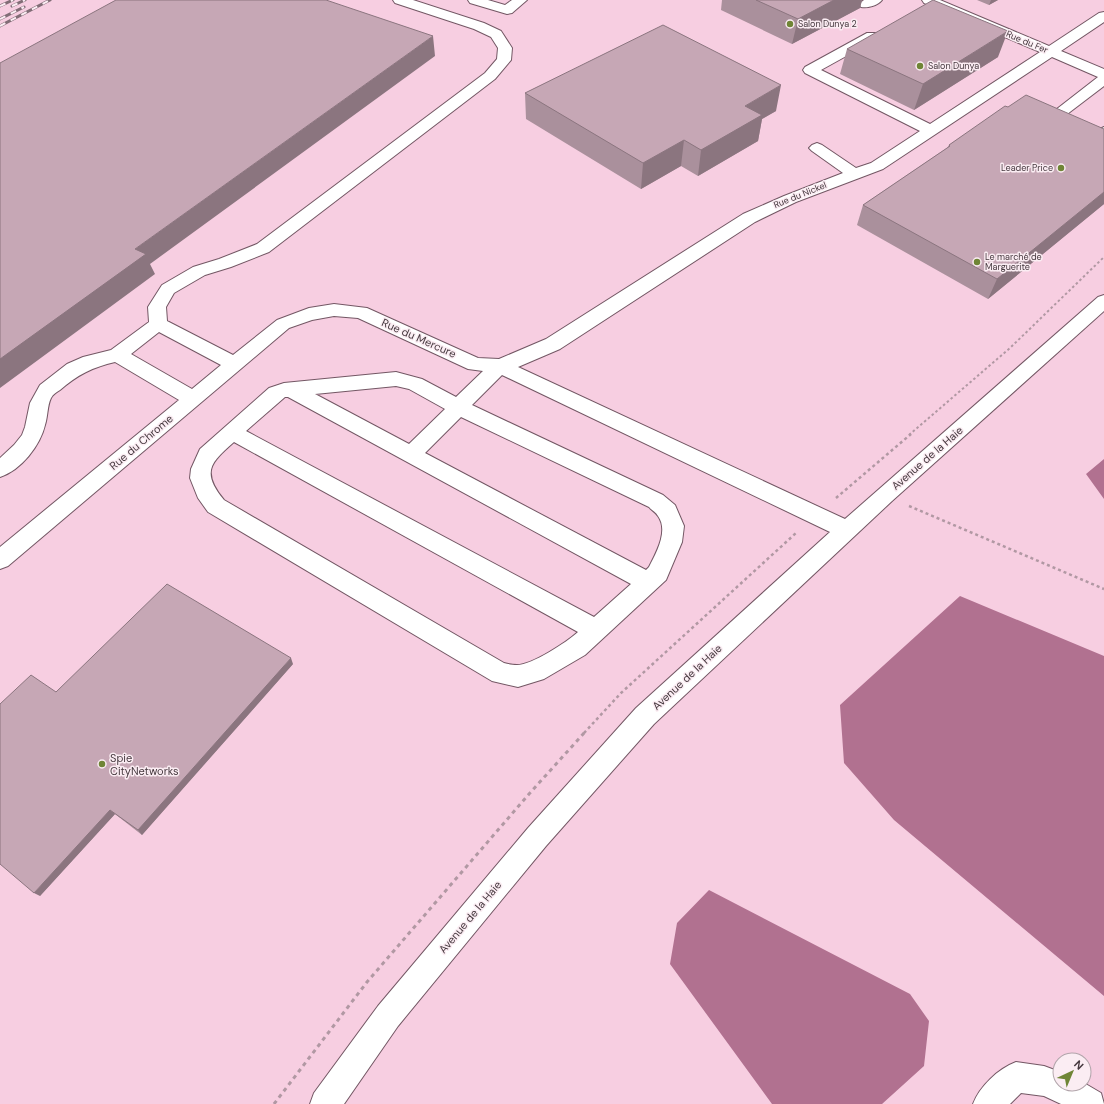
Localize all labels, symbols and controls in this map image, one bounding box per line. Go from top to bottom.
place label: Salon Dunya 2 [798,18,857,30]
marker: Salon Dunya 2 [785,19,795,29]
street label: Rue du Fer [1004,28,1050,56]
place label: Salon Dunya [928,60,979,72]
marker: Salon Dunya [915,61,925,71]
place label: Leader Price [1001,162,1053,174]
marker: Leader Price [1056,163,1066,173]
street label: Rue du Nickel [772,179,828,211]
place label: Le marché de Marguerite [985,251,1042,273]
marker: Le marché de Marguerite [972,257,982,267]
street label: Rue du Mercure [380,315,458,361]
street label: Rue du Chrome [106,411,176,473]
street label: Avenue de la Haie [888,423,966,493]
street label: Avenue de la Haie [649,641,725,713]
place label: Spie CityNetworks [110,751,178,778]
marker: Spie CityNetworks [97,759,107,769]
street label: Avenue de la Haie [436,878,504,956]
north arrow [1052,1052,1092,1092]
text: N [1071,1057,1087,1073]

